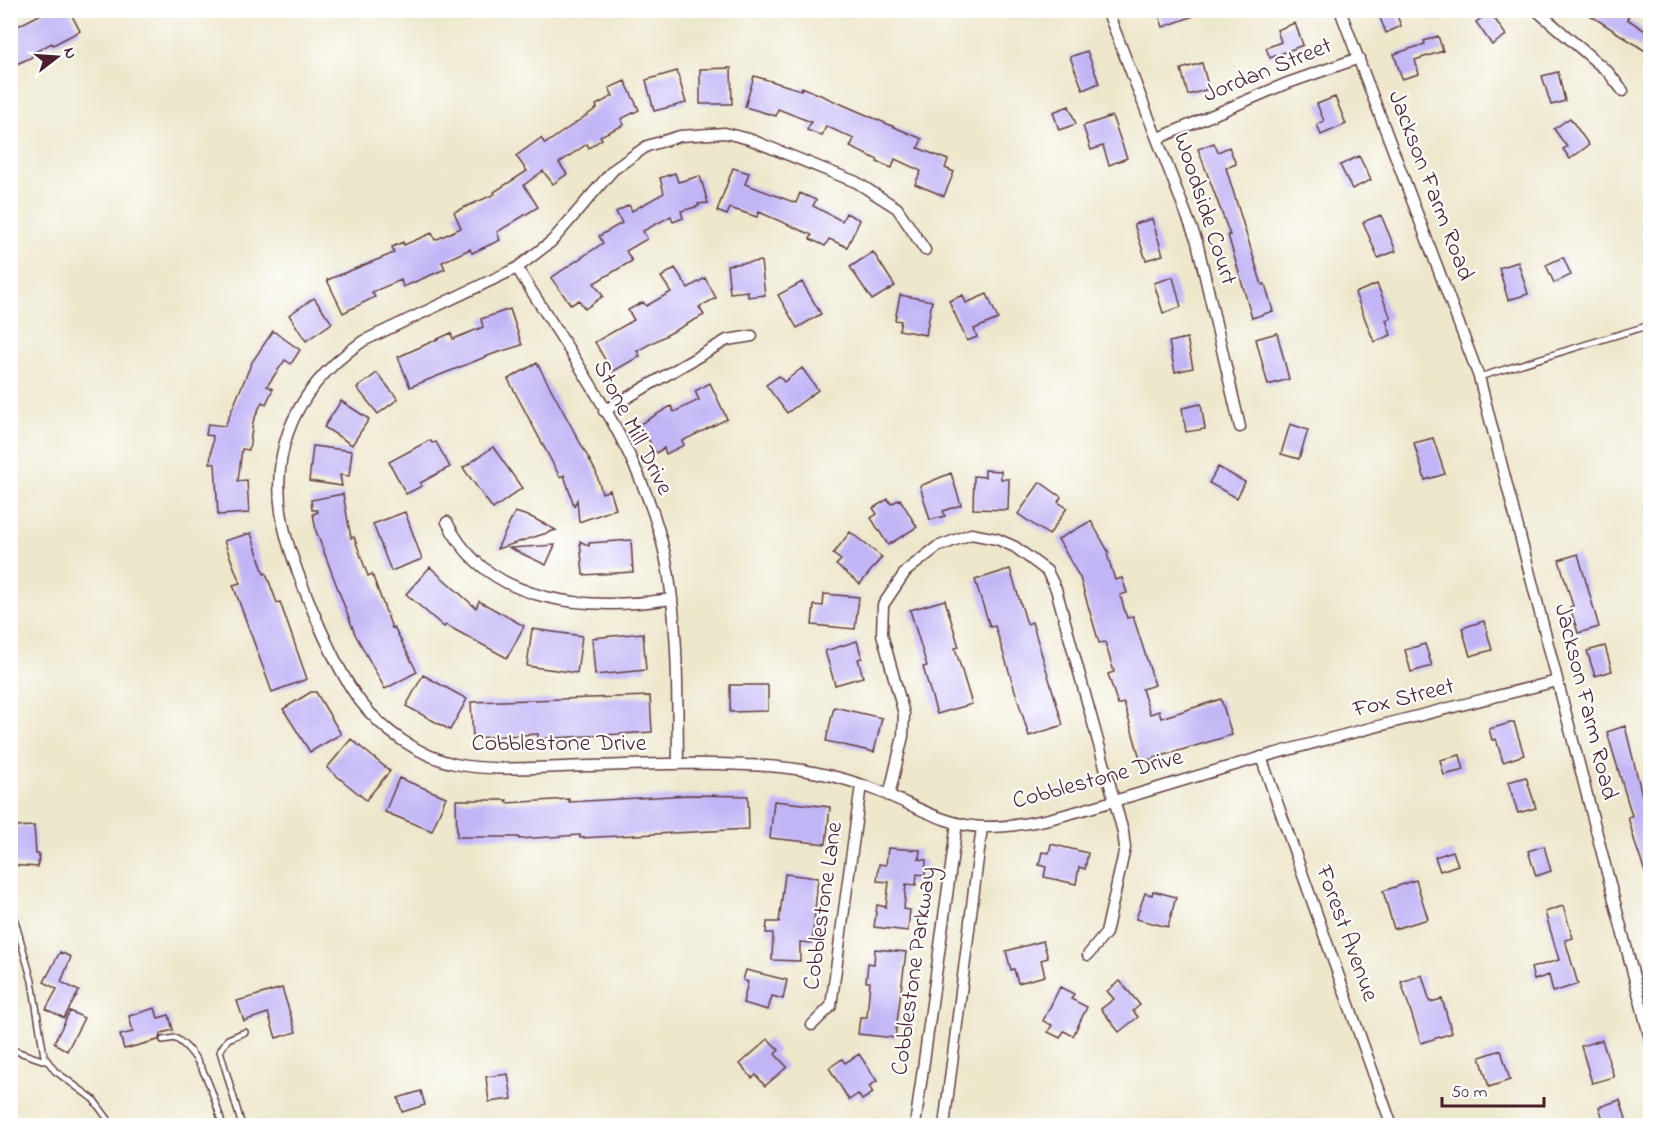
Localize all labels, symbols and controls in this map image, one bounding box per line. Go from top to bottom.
north arrow [27,27,87,87]
street label: Jordan Street [1198,29,1338,113]
text: N [56,45,83,62]
street label: Jackson Farm Road [1378,86,1483,287]
street label: Woodside Court [1163,128,1245,290]
street label: Stone Mill Drive [583,354,681,502]
street label: Jackson Farm Road [1544,600,1626,804]
street label: Fox Street [1349,670,1458,729]
street label: Cobblestone Drive [471,727,647,762]
street label: Cobblestone Drive [1009,740,1187,820]
street label: Cobblestone Lane [795,819,853,992]
street label: Forest Avenue [1305,860,1387,1007]
street label: Cobblestone Parkway [883,864,948,1078]
scale bar [1442,1070,1544,1108]
text: 50 m [1451,1080,1488,1106]

